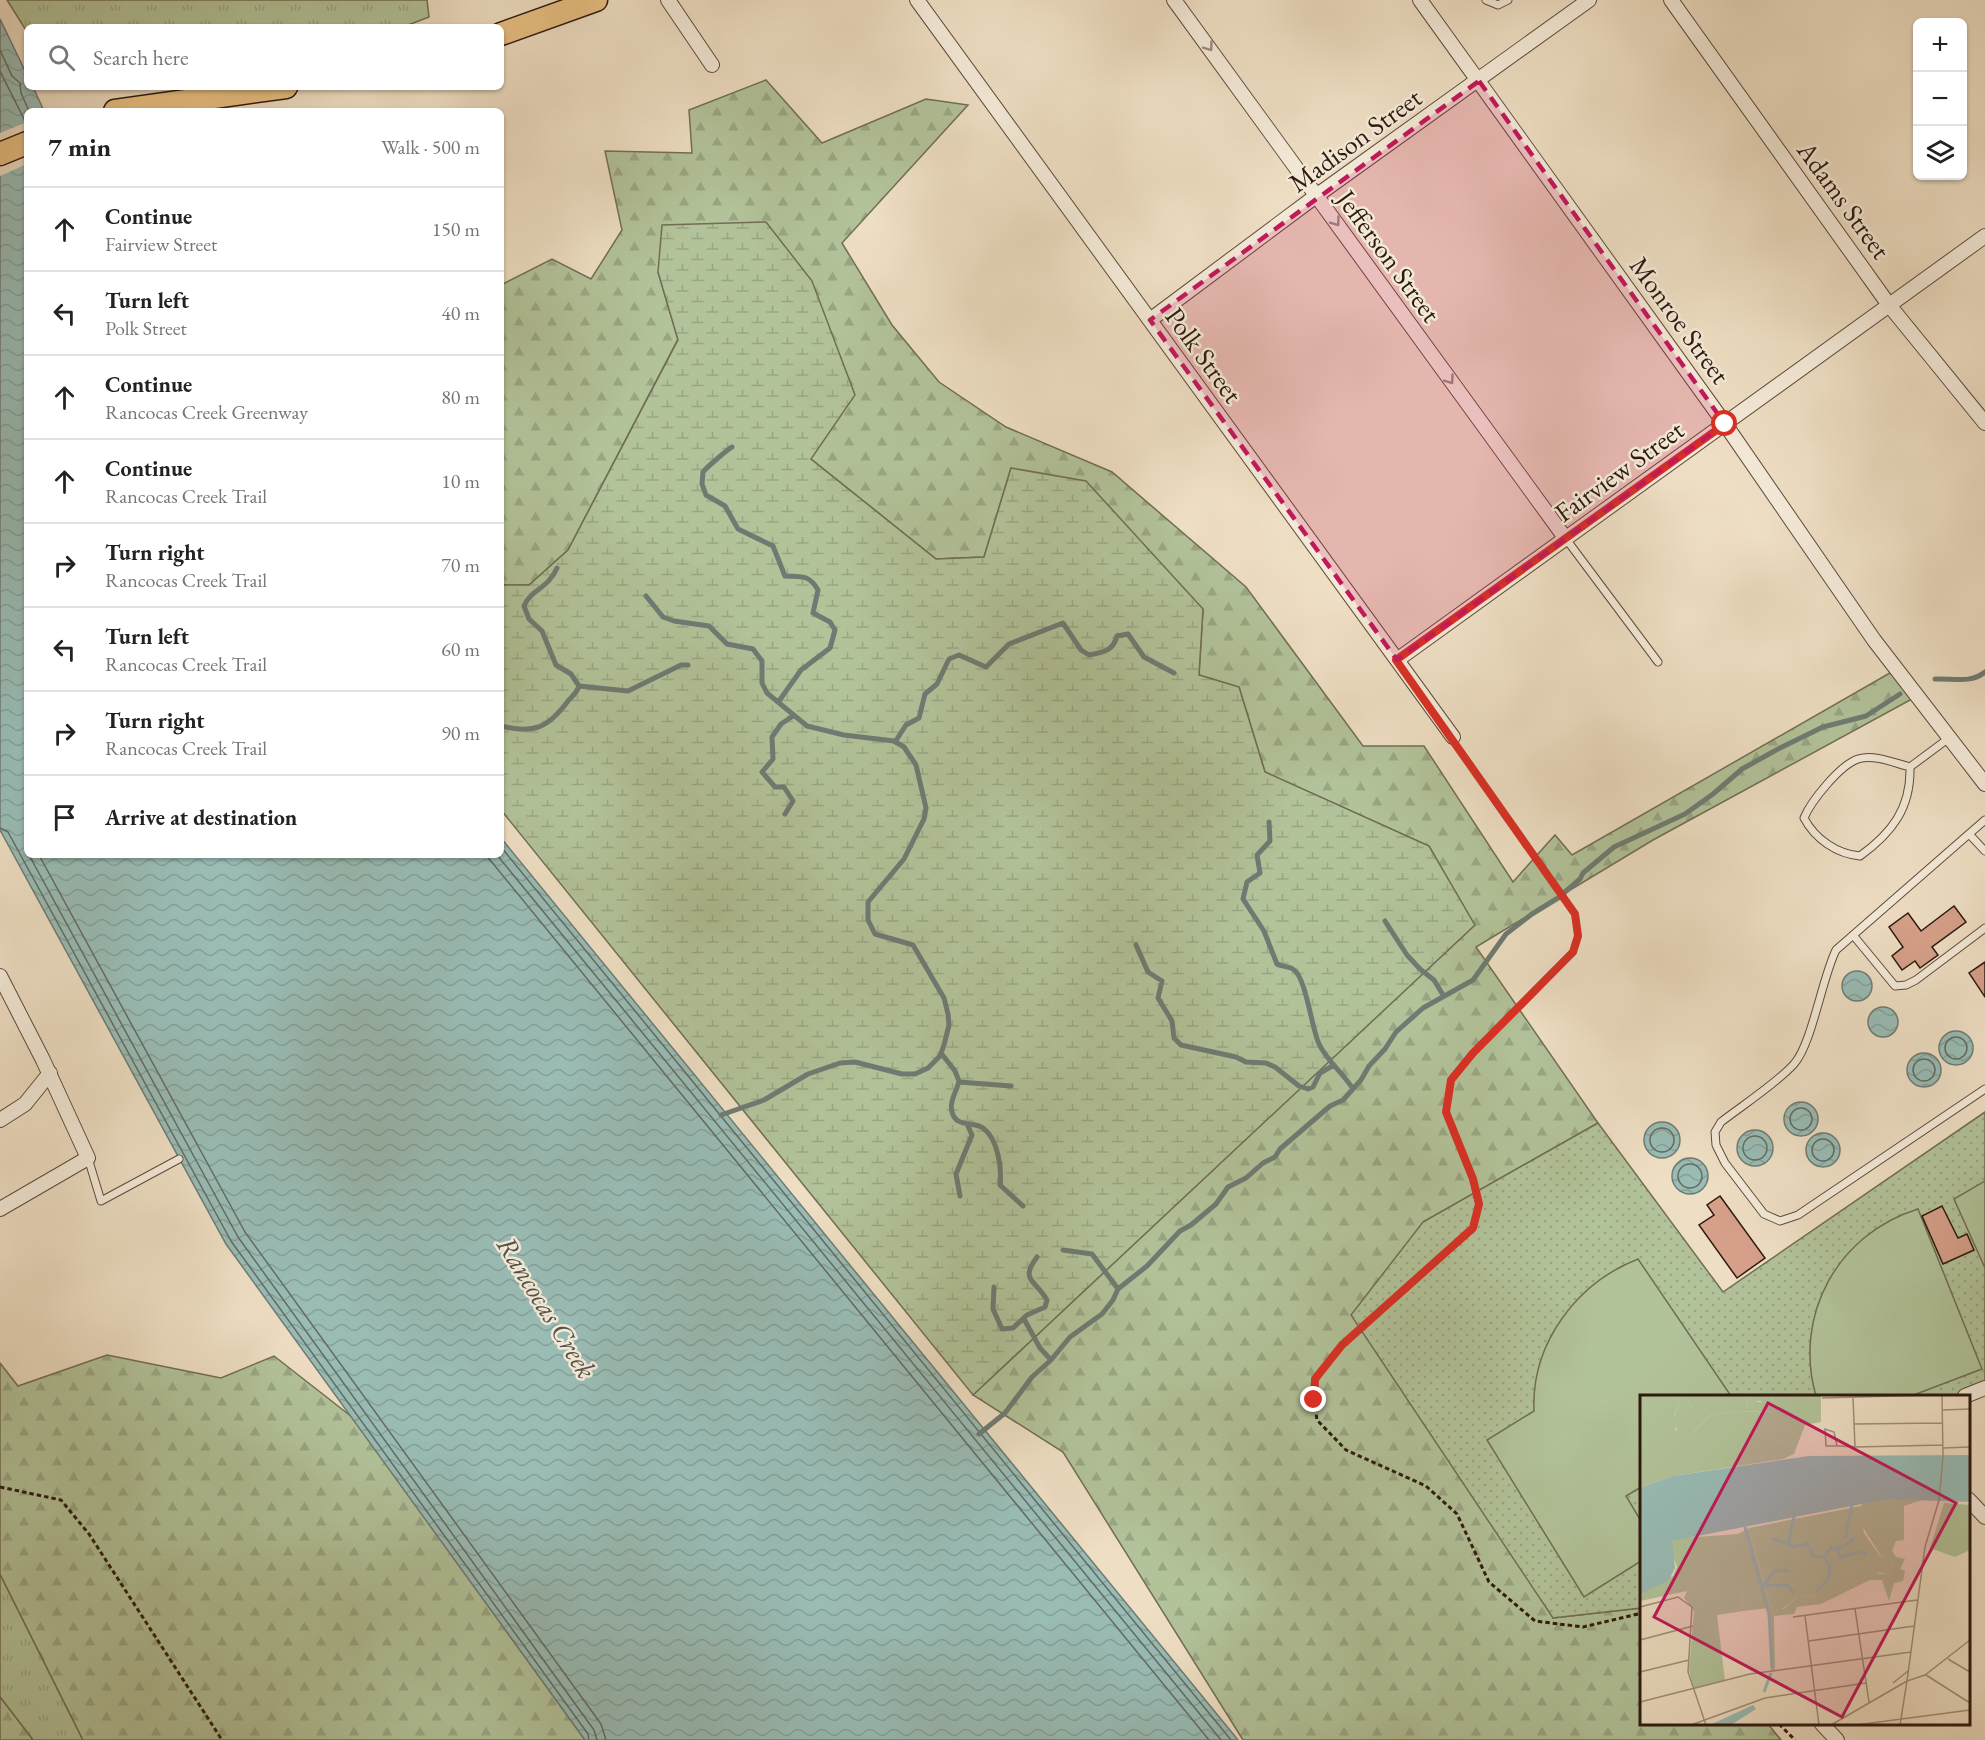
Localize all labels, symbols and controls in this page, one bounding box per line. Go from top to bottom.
map controls [1913,18,1967,180]
button: + [1913,18,1967,72]
search box [24,24,504,90]
icon: search [45,41,78,74]
one-way arrow [1201,41,1212,52]
text: Search here [93,43,188,72]
button: − [1913,72,1967,126]
street label: Madison Street [1282,80,1429,200]
button: layers [1913,126,1967,180]
text: 7 min [48,130,111,164]
street label: Adams Street [1789,133,1899,266]
text: Walk · 500 m [381,134,480,160]
street label: Jefferson Street [1328,181,1449,329]
text: Continue [105,202,192,231]
icon: ahead [48,213,81,246]
text: 150 m [432,216,480,242]
one-way arrow [1328,216,1339,227]
text: Fairview Street [105,231,217,257]
street label: Monroe Street [1622,249,1738,391]
text: Turn left [105,286,189,315]
icon: left [48,297,81,330]
text: 40 m [441,300,480,326]
street label: Polk Street [1157,300,1251,410]
text: Polk Street [105,315,187,341]
text: Continue [105,370,192,399]
one-way arrow [1443,373,1454,384]
icon: ahead [48,381,81,414]
text: 80 m [441,384,480,410]
text: Rancocas Creek Greenway [105,399,308,425]
route start [1711,410,1737,436]
street label: Fairview Street [1547,412,1691,530]
text: Continue [105,454,192,483]
icon: ahead [48,465,81,498]
text: 10 m [441,468,480,494]
text: Rancocas Creek Trail [105,483,267,509]
text: Turn right [105,538,204,567]
icon: right [48,549,81,582]
text: 70 m [441,552,480,578]
text: Rancocas Creek Trail [105,567,267,593]
text: Turn left [105,622,189,651]
icon: left [48,633,81,666]
text: 60 m [441,636,480,662]
text: Rancocas Creek Trail [105,651,267,677]
text: Turn right [105,706,204,735]
icon: right [48,717,81,750]
text: 90 m [441,720,480,746]
text: Rancocas Creek Trail [105,735,267,761]
icon: arrive [48,801,81,834]
text: Arrive at destination [105,803,297,832]
water label: Rancocas Creek [489,1229,605,1385]
route end [1300,1386,1326,1412]
inset map [1640,1395,1970,1725]

